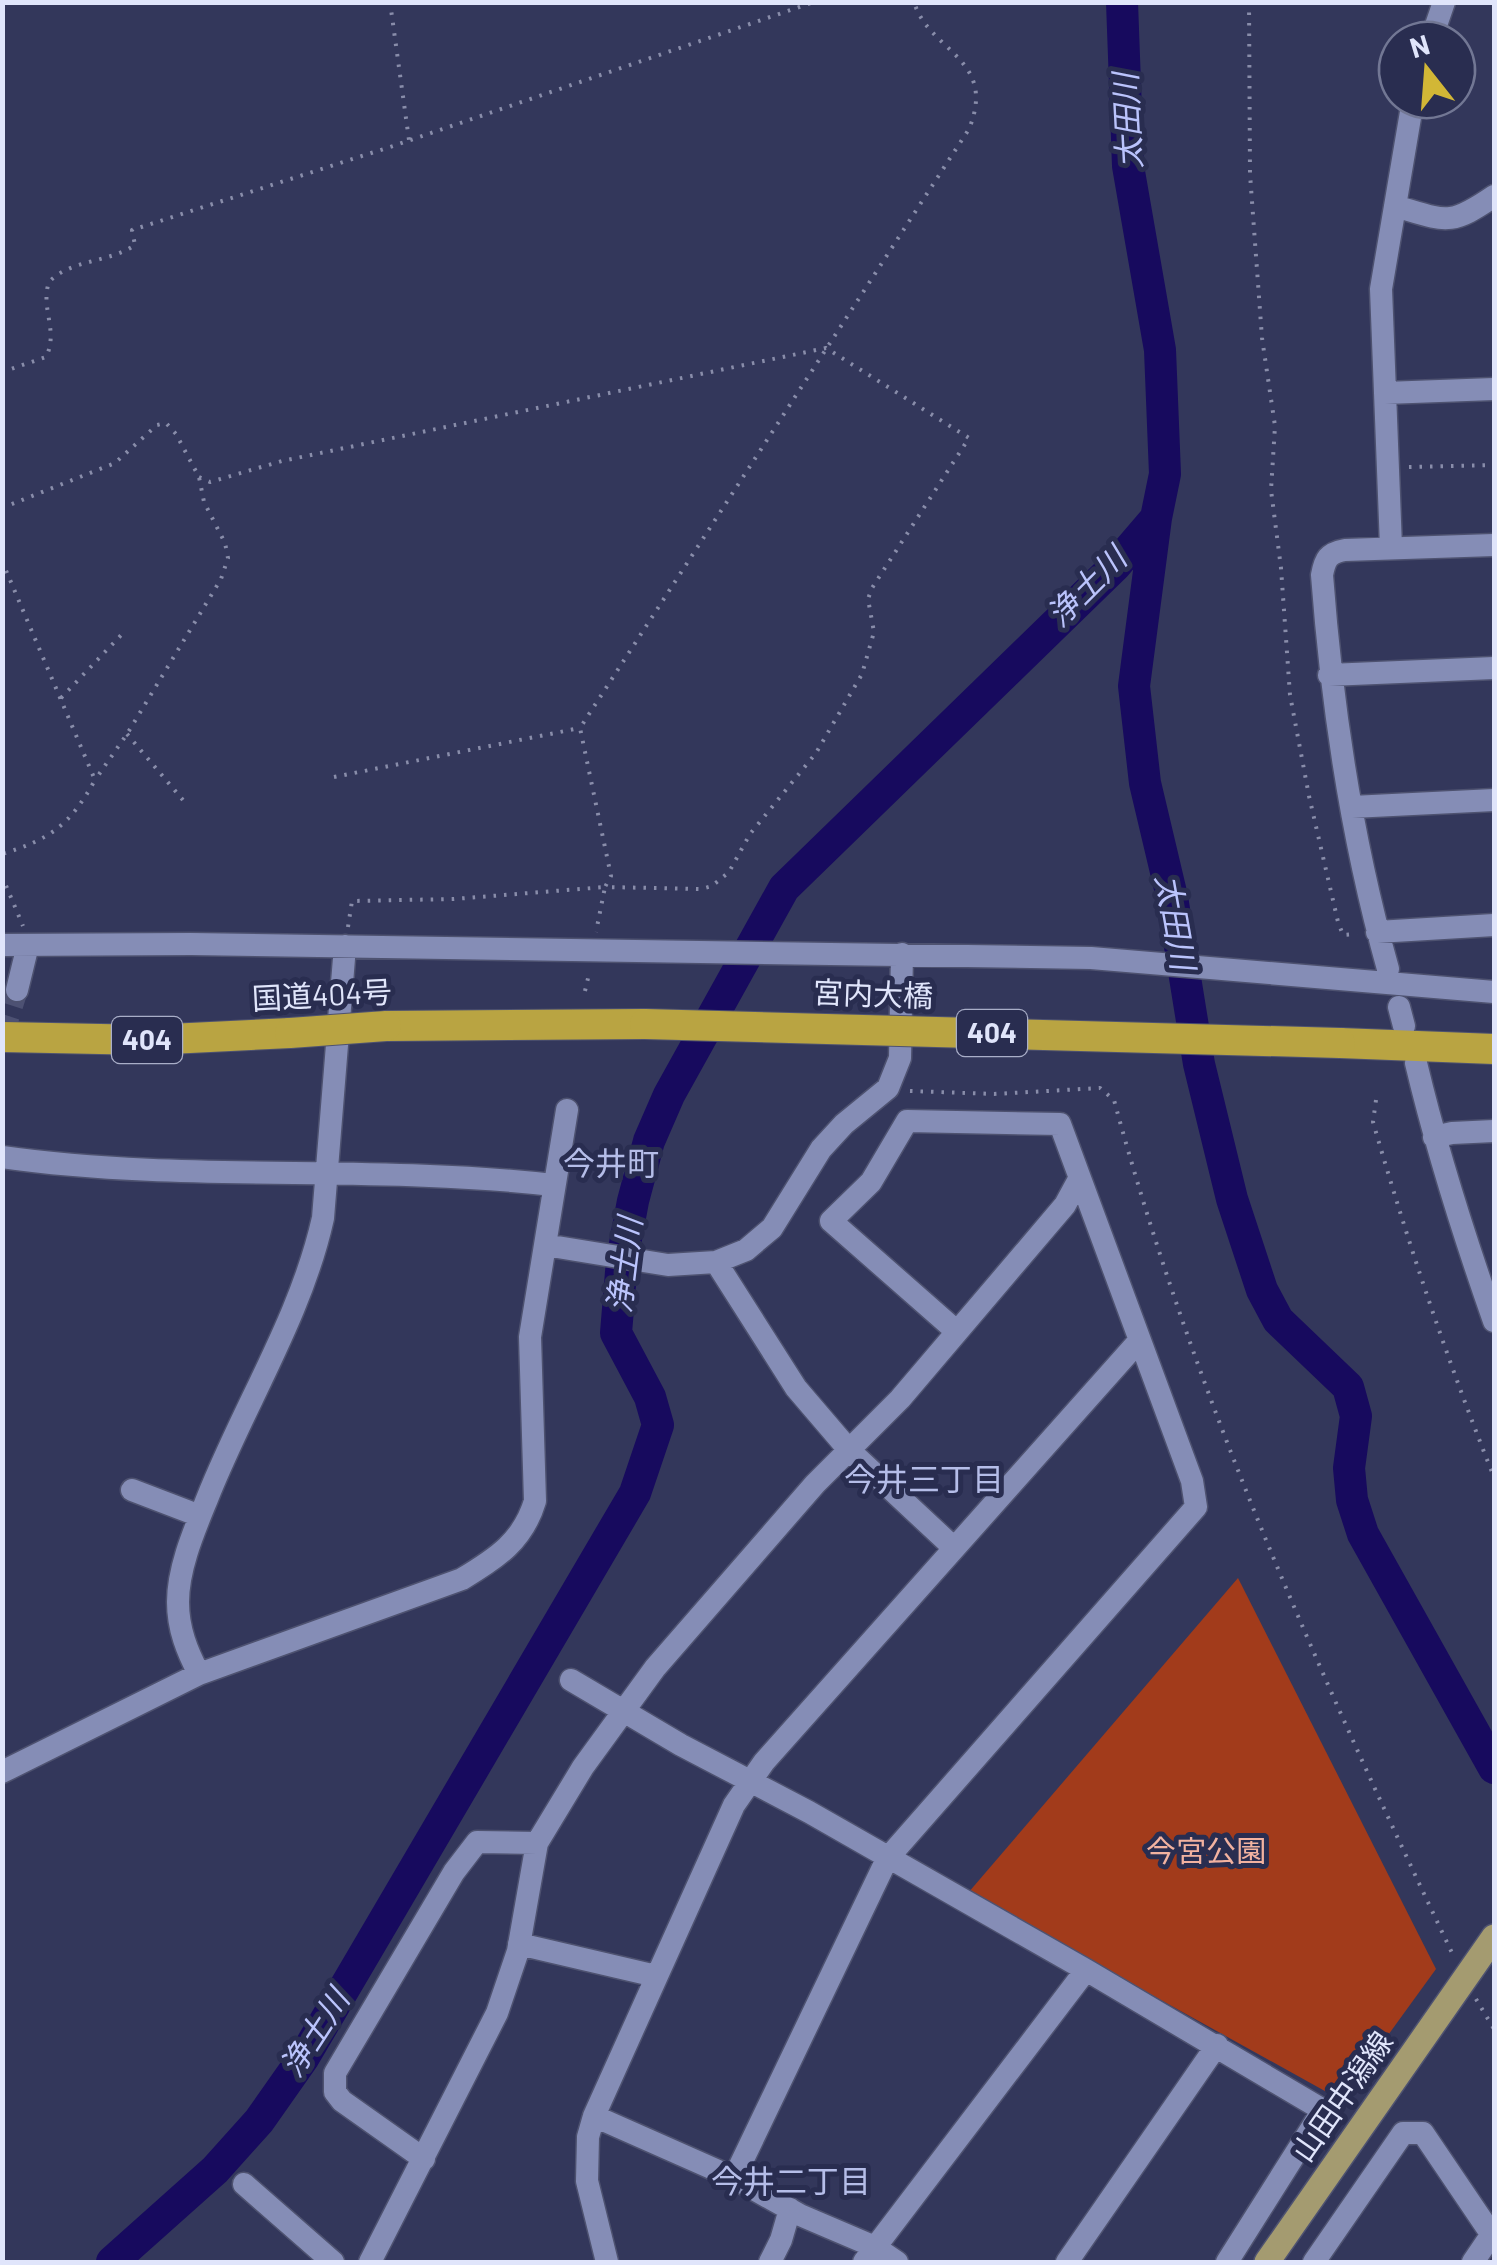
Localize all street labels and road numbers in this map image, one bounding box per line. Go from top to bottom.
street label: 国道404号 [251,972,393,1016]
street label: 宮内大橋 [812,973,934,1013]
road number: 404 [957,1010,1027,1056]
road number: 404 [112,1017,182,1063]
street label: 山田中潟線 [1284,2024,1399,2168]

